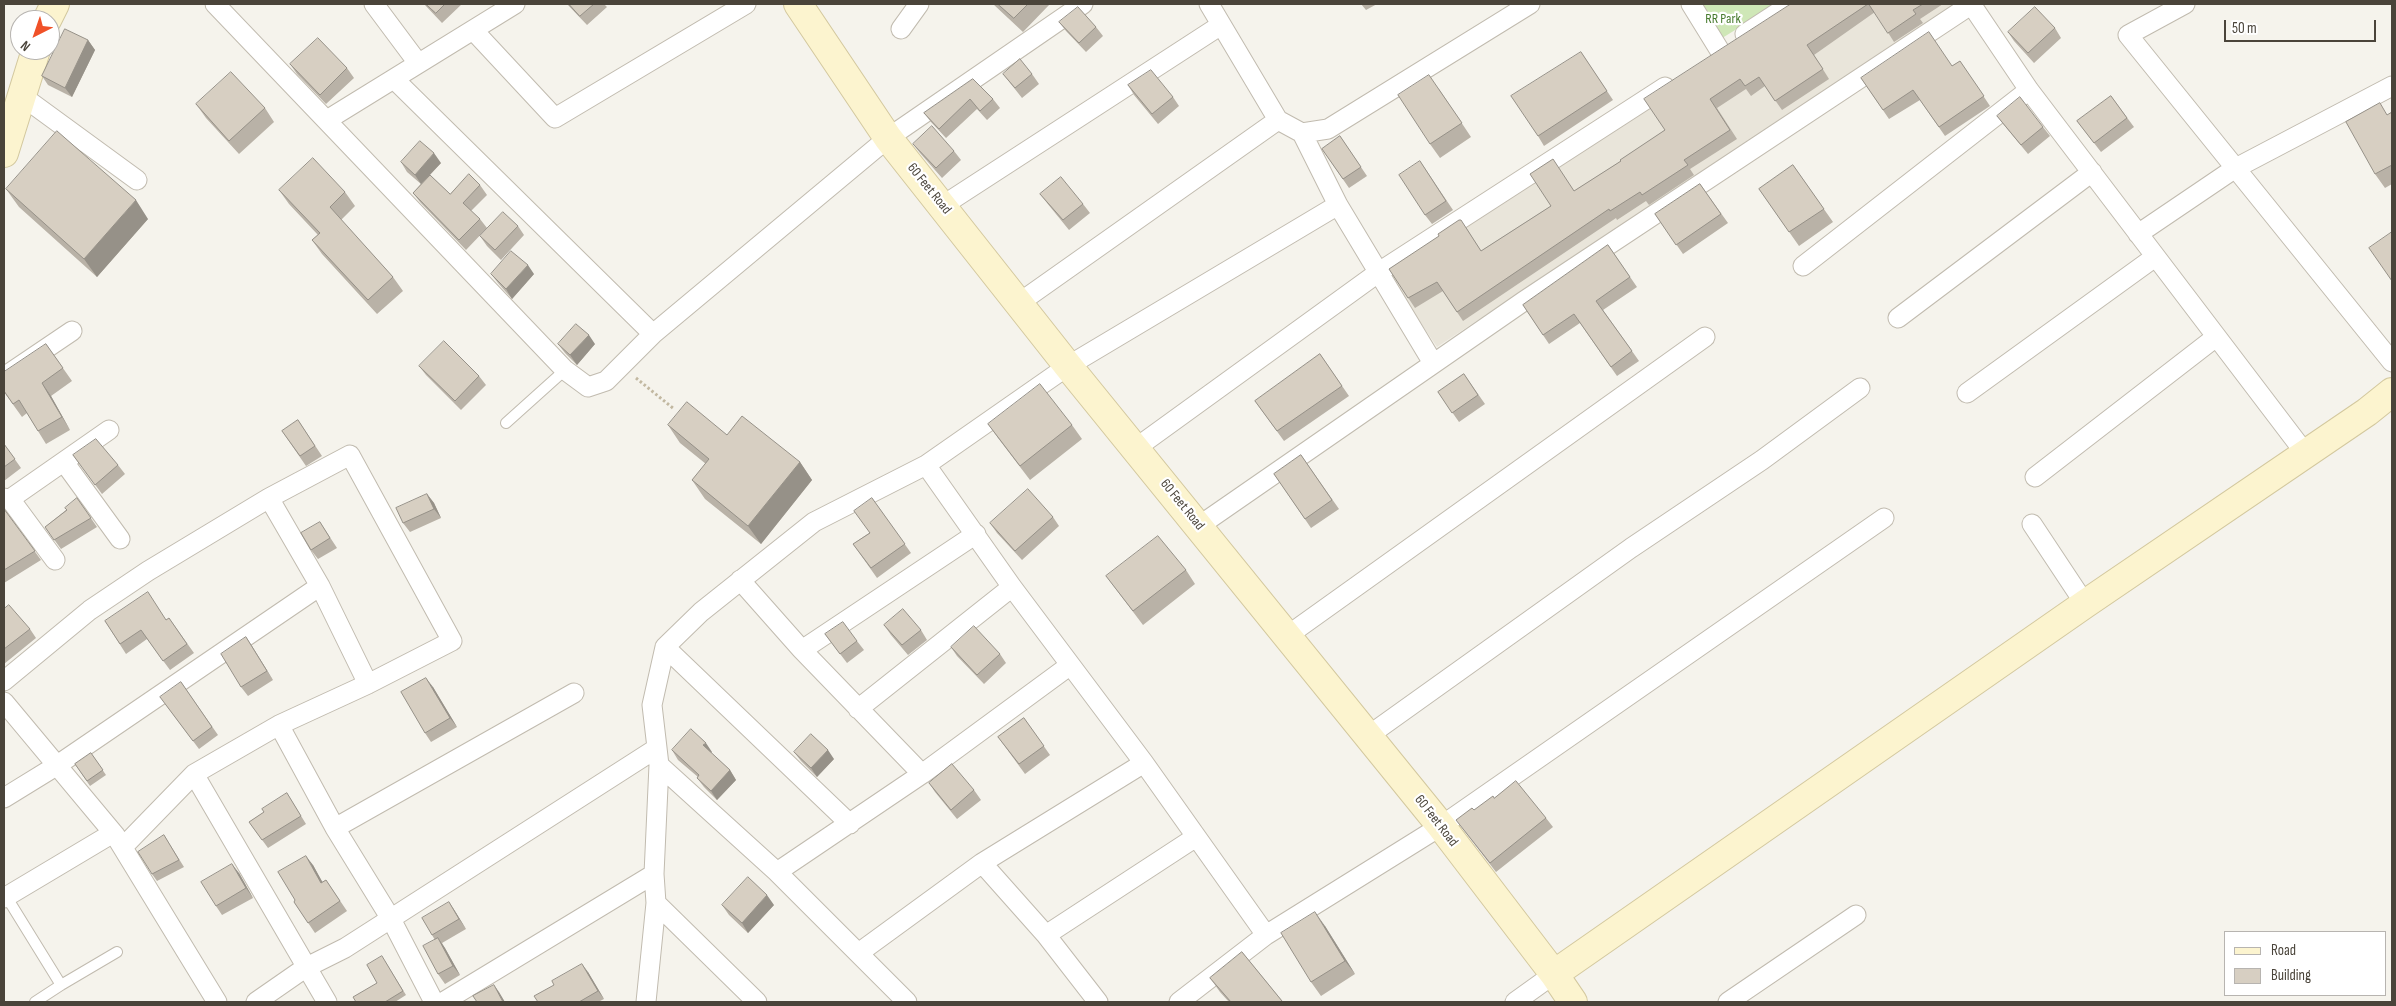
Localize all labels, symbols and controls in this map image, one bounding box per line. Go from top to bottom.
north arrow [10,10,60,60]
scale bar [2226,10,2378,42]
park label: RR Park [1705,11,1741,27]
text: 50 m [2232,19,2257,38]
text: N [17,37,34,55]
street label: 60 Feet Road [903,160,955,218]
street label: 60 Feet Road [1156,476,1208,534]
street label: 60 Feet Road [1411,792,1461,850]
legend [2224,931,2386,996]
text: Road [2271,941,2296,960]
text: Building [2271,966,2311,985]

